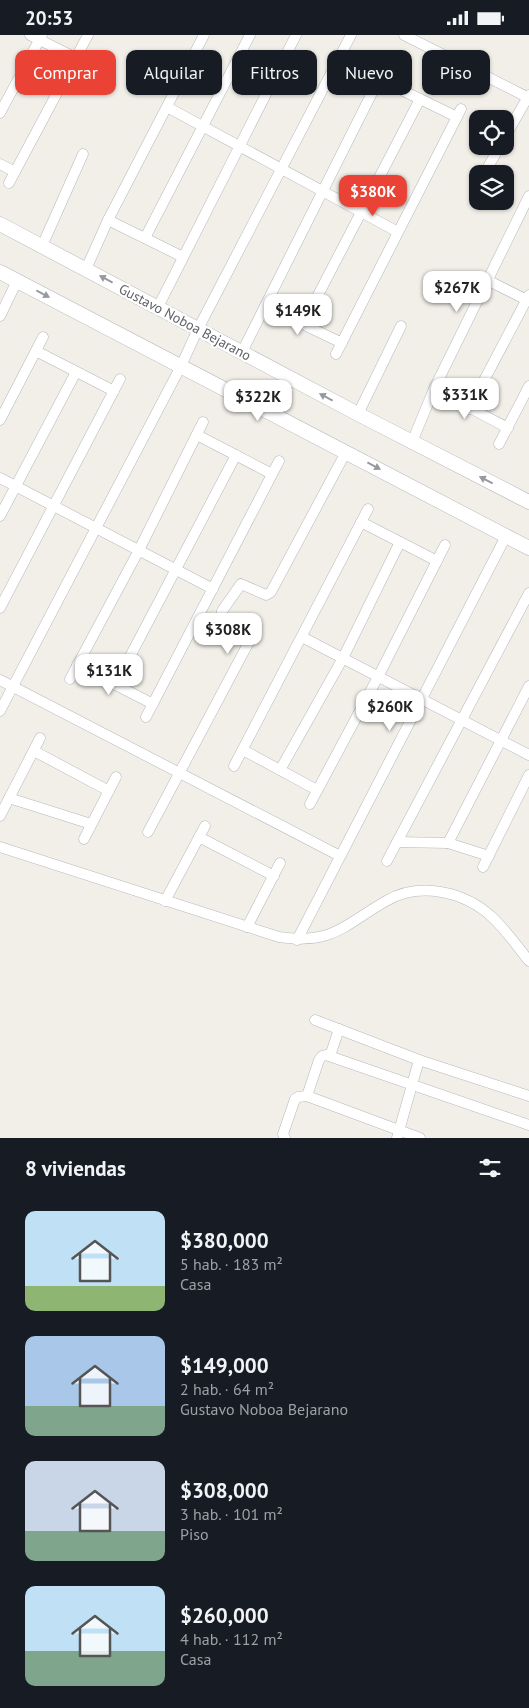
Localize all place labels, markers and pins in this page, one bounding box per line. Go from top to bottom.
pin: $380K [338,175,408,217]
pin: $267K [422,271,492,313]
pin: $149K [263,293,333,336]
pin: $331K [430,377,500,420]
pin: $322K [223,379,293,422]
pin: $308K [193,613,263,655]
pin: $131K [74,653,144,696]
pin: $260K [355,689,425,732]

